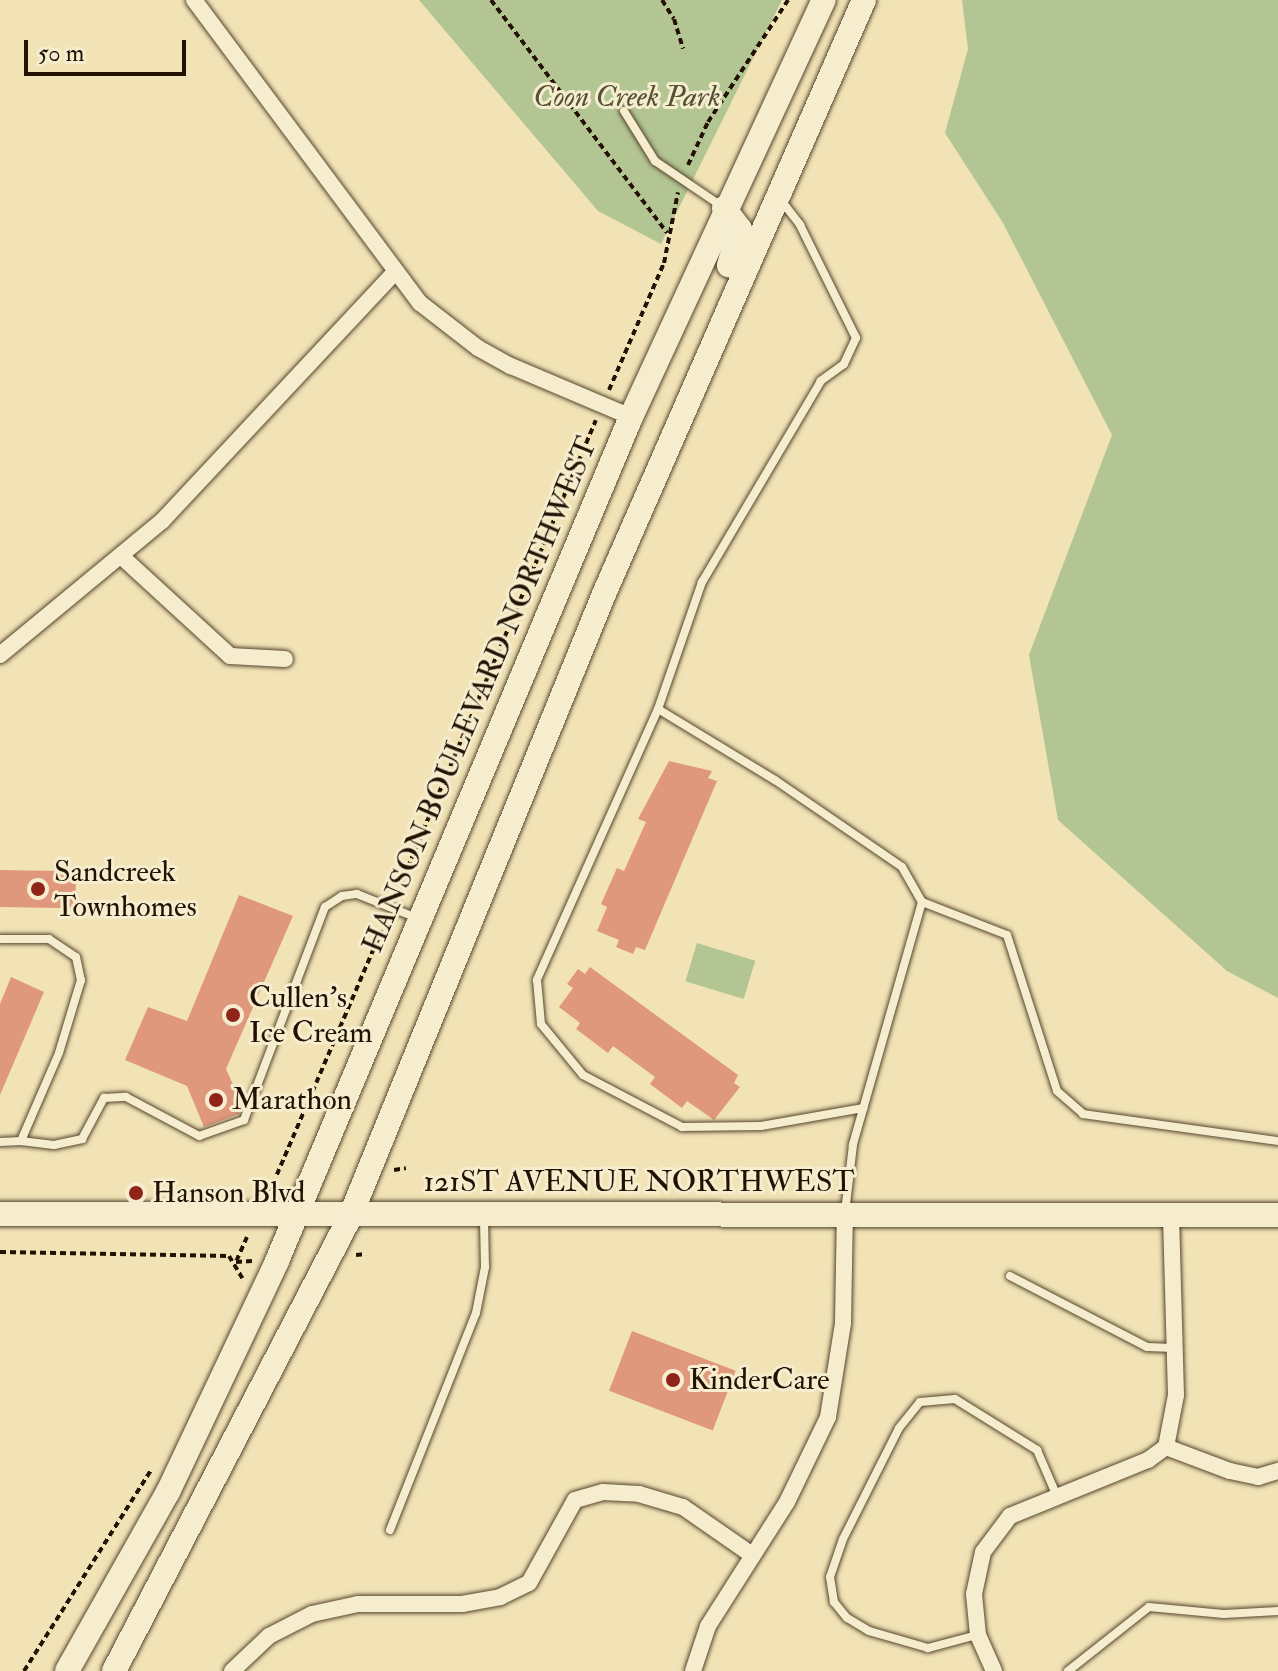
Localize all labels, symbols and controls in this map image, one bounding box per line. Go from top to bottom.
scale bar [28,24,190,74]
text: 50 m [38,38,84,69]
park label: Coon Creek Park [533,79,721,115]
street label: HANSON BOULEVARD NORTHWEST [355,432,605,958]
place label: Sandcreek Townhomes [54,854,197,924]
marker: Sandcreek Townhomes [29,880,47,898]
place label: Cullen's Ice Cream [249,980,373,1050]
marker: Cullen's Ice Cream [224,1006,242,1024]
place label: Marathon [232,1082,352,1118]
marker: Marathon [207,1091,225,1109]
street label: 121ST AVENUE NORTHWEST [423,1164,855,1200]
place label: Hanson Blvd [152,1175,305,1211]
marker: Hanson Blvd [127,1184,145,1202]
place label: KinderCare [689,1362,830,1398]
marker: KinderCare [664,1371,682,1389]

